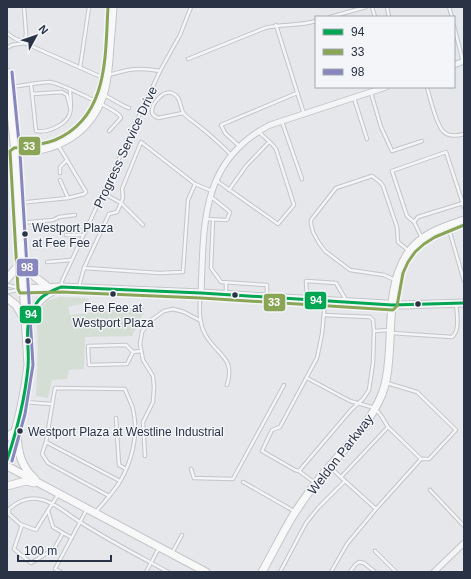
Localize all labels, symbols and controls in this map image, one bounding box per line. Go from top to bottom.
north arrow [16,16,56,56]
legend [315,16,455,88]
text: N [37,23,51,37]
text: 94 [351,25,365,39]
text: 33 [351,45,365,59]
text: 98 [351,65,365,79]
street label: Progress Service Drive [91,84,160,211]
line badge: 33 [18,136,41,156]
text: 33 [23,140,35,152]
place label: Westport Plaza at Fee Fee [32,221,113,250]
marker: Westport Plaza at Fee Fee [20,229,30,239]
line badge: 98 [16,258,39,277]
text: 98 [21,261,33,273]
marker: Fee Fee at Westport Plaza [108,289,118,299]
unlabelled marker [230,290,240,300]
line badge: 94 [304,291,327,310]
line badge: 33 [263,293,286,312]
text: 94 [310,294,323,306]
text: 33 [268,296,280,308]
unlabelled marker [413,299,423,309]
place label: Fee Fee at Westport Plaza [72,301,154,330]
line badge: 94 [19,305,42,324]
text: 94 [25,308,38,320]
unlabelled marker [23,336,33,346]
street label: Weldon Parkway [305,411,377,497]
place label: Westport Plaza at Westline Industrial [28,425,224,439]
marker: Westport Plaza at Westline Industrial [15,426,25,436]
scale bar [18,537,111,563]
text: 100 m [24,544,57,558]

